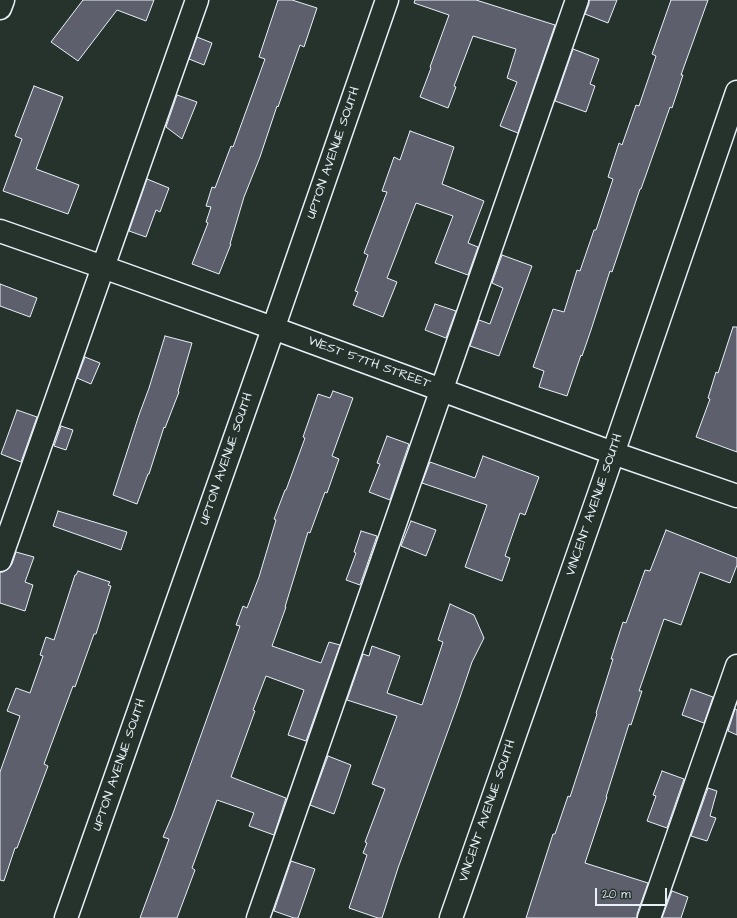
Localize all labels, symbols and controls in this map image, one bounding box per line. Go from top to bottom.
street label: UPTON AVENUE SOUTH [304,85,364,221]
street label: WEST 57TH STREET [306,334,432,392]
street label: UPTON AVENUE SOUTH [197,391,257,527]
street label: VINCENT AVENUE SOUTH [563,432,627,578]
street label: UPTON AVENUE SOUTH [90,697,150,833]
street label: VINCENT AVENUE SOUTH [456,738,520,884]
scale bar [597,880,669,906]
text: 20 m [602,886,631,903]

